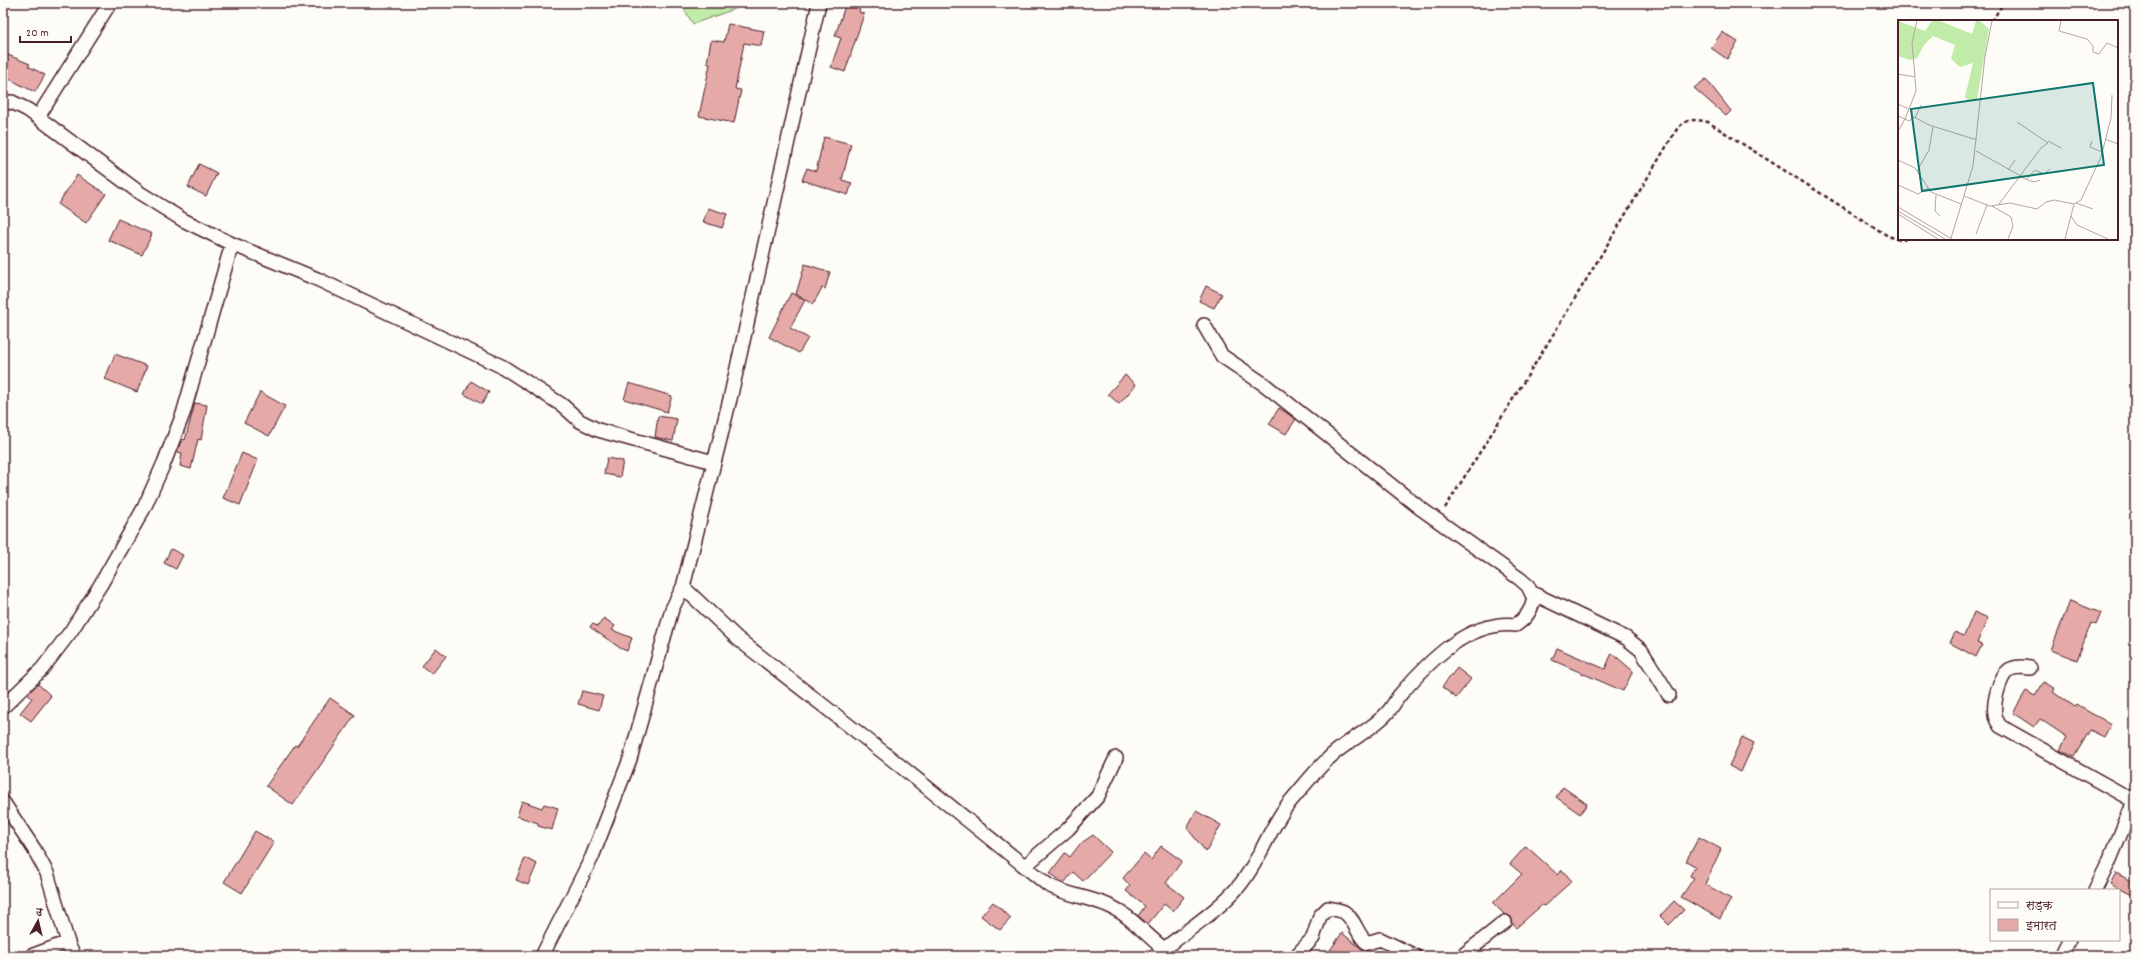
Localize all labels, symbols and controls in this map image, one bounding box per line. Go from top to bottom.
scale bar [20,18,71,44]
inset map [1898,20,2118,240]
text: 20 m [26,25,49,42]
legend [1990,889,2120,941]
text: सड़क [2025,898,2054,915]
north arrow [18,901,58,941]
text: उ [34,905,44,922]
text: इमारत [2025,918,2057,935]

